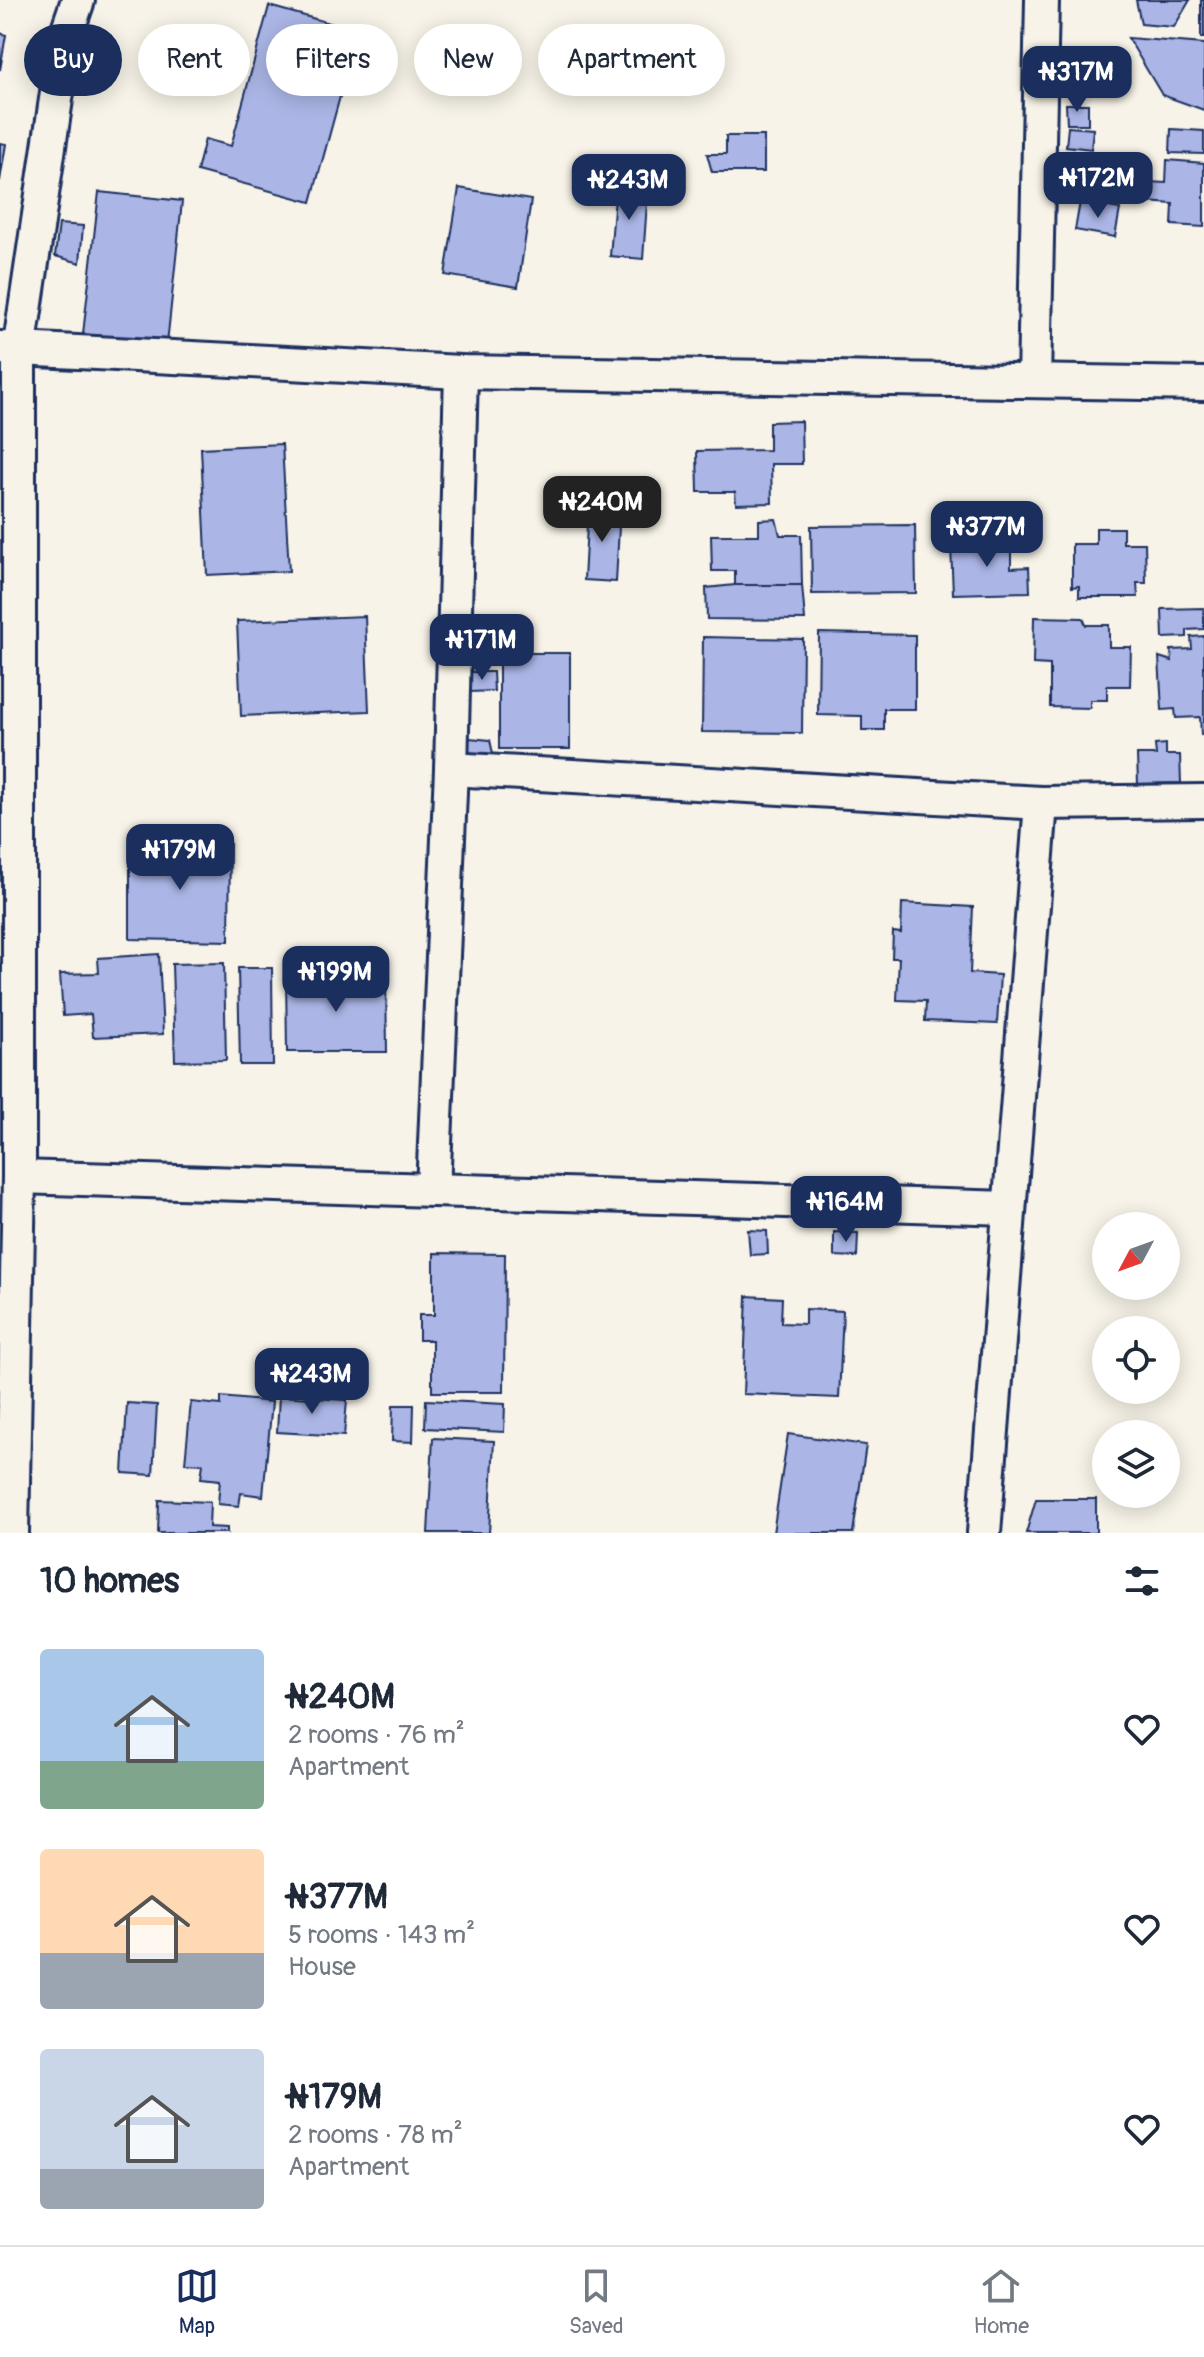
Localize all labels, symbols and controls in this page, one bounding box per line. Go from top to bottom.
chip: Buy [24,24,122,96]
chip: Rent [138,24,250,96]
chip: Filters [266,24,398,96]
chip: New [414,24,522,96]
chip: Apartment [538,24,725,96]
pin: ₦317M [1021,46,1133,114]
text: ₦317M [1041,56,1113,88]
pin: ₦172M [1042,152,1154,220]
pin: ₦243M [573,154,685,222]
text: ₦172M [1062,162,1134,194]
text: ₦243M [590,164,668,196]
pin: ₦240M [546,476,658,544]
text: ₦240M [561,486,643,518]
pin: ₦377M [931,501,1043,569]
text: ₦377M [949,511,1025,543]
pin: ₦171M [426,614,538,682]
text: ₦171M [448,624,516,656]
pin: ₦179M [124,824,236,892]
text: ₦179M [144,834,216,866]
pin: ₦199M [280,946,392,1014]
text: ₦199M [300,956,372,988]
pin: ₦164M [790,1176,902,1244]
text: ₦164M [809,1186,883,1218]
north arrow [1092,1212,1180,1300]
map controls [1092,1212,1180,1508]
button: locate [1092,1316,1180,1404]
pin: ₦243M [256,1348,368,1416]
text: ₦243M [273,1358,351,1390]
button: layers [1092,1420,1180,1508]
icon: filters [1120,1559,1164,1603]
text: 10 homes [40,1560,179,1603]
text: ₦240M [288,1676,395,1719]
icon: home [104,1681,200,1777]
icon: heart [1120,1707,1164,1751]
text: 2 rooms · 76 m² [288,1719,465,1751]
text: Apartment [288,1751,409,1783]
text: ₦377M [288,1876,388,1919]
icon: home [104,1881,200,1977]
icon: heart [1120,1907,1164,1951]
text: 5 rooms · 143 m² [288,1919,475,1951]
text: House [288,1951,356,1983]
text: ₦179M [288,2076,382,2119]
icon: home [104,2081,200,2177]
icon: heart [1120,2107,1164,2151]
text: 2 rooms · 78 m² [288,2119,463,2151]
text: Apartment [288,2151,409,2183]
tab: Map [175,2264,219,2340]
tab: Saved [569,2264,624,2340]
tab: Home [974,2264,1029,2340]

